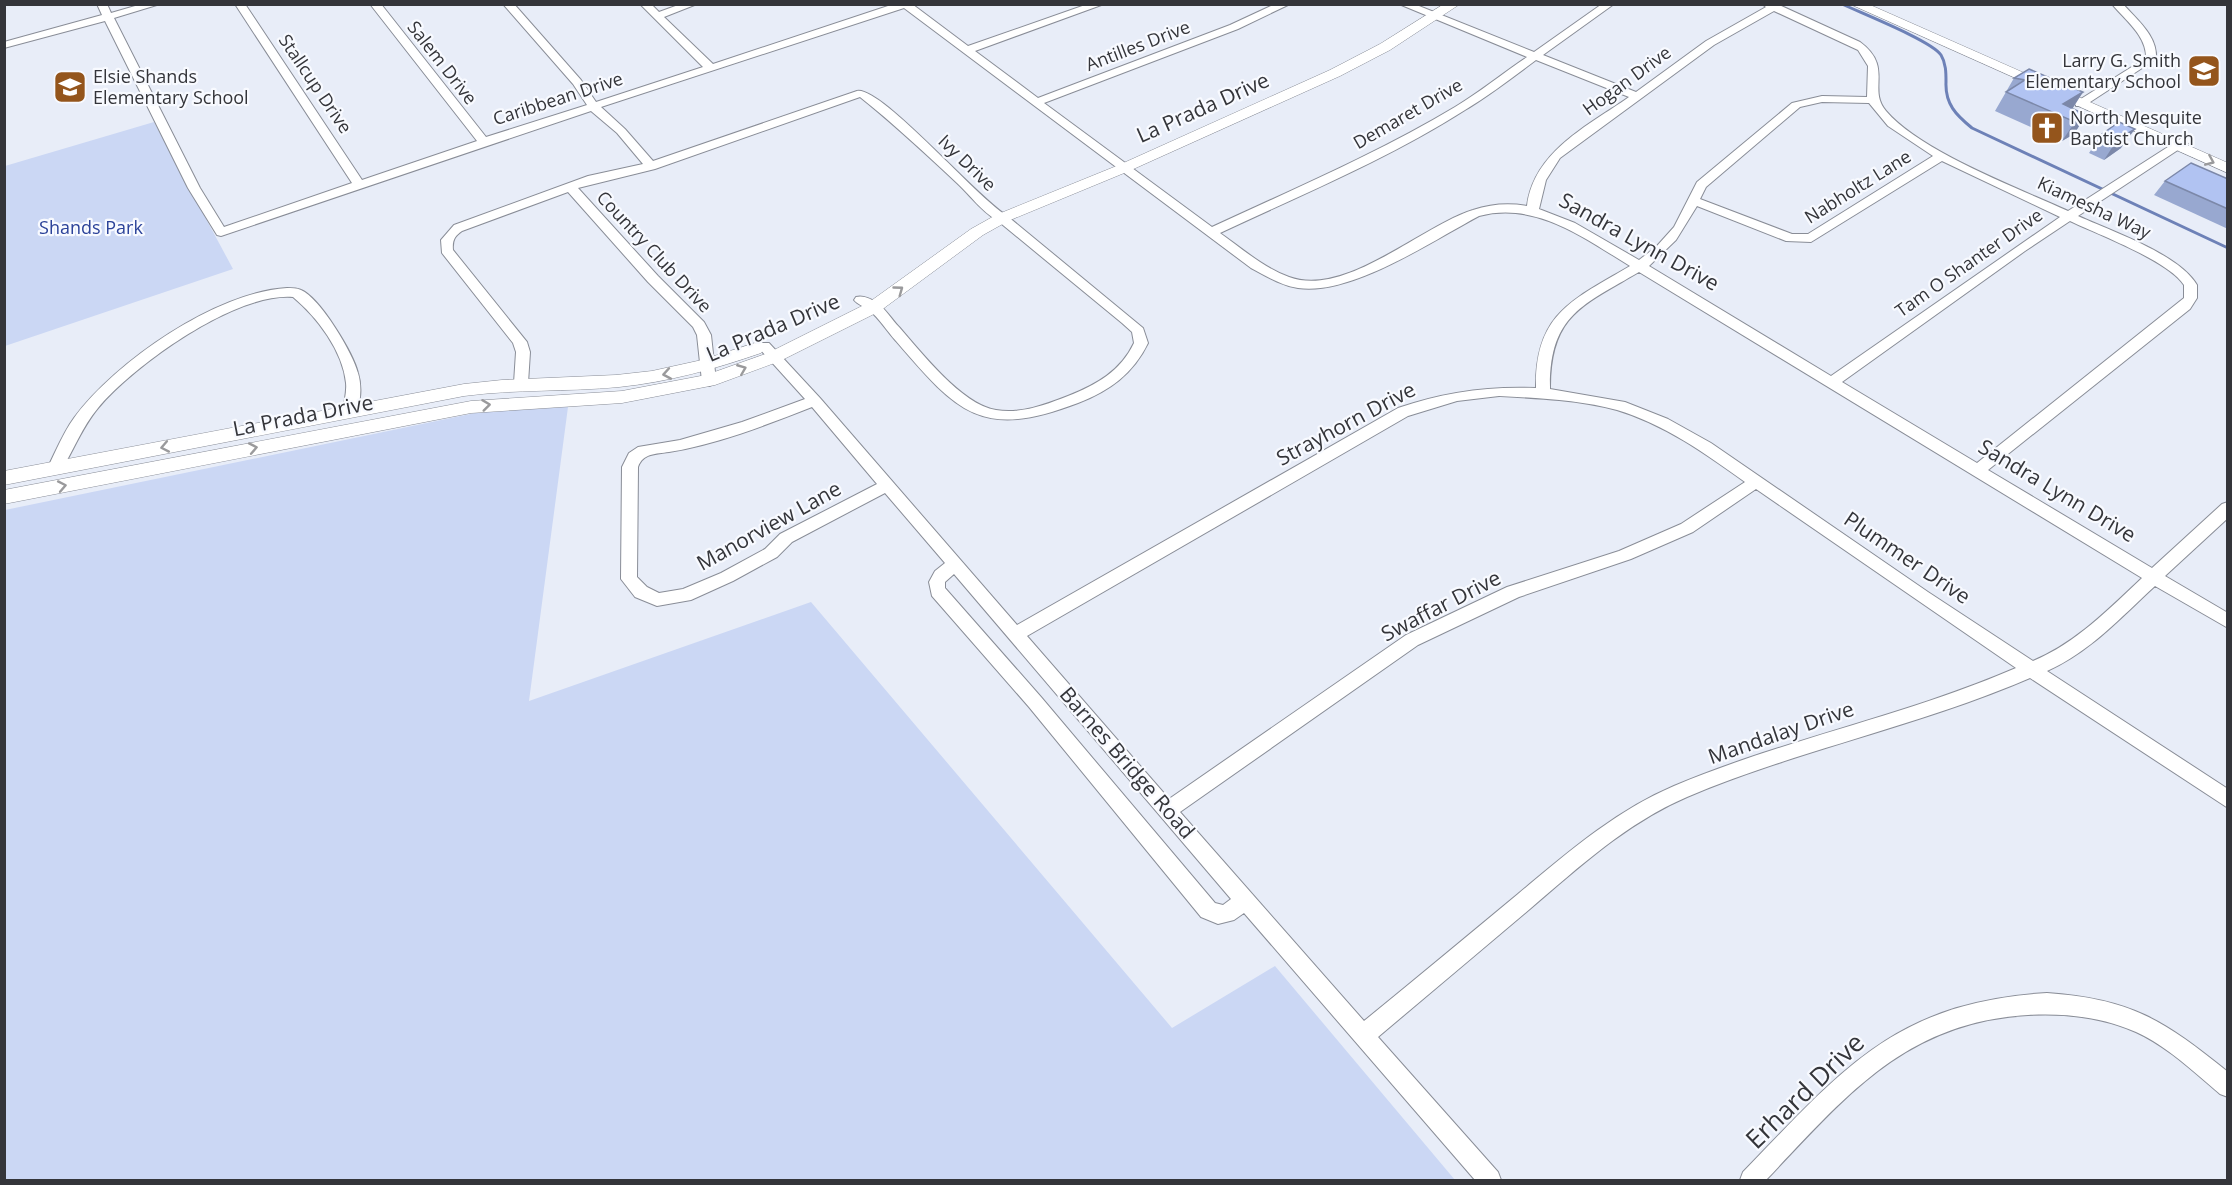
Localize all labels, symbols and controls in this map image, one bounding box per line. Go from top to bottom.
street label: Antilles Drive [1082,14,1193,76]
street label: Salem Drive [403,16,483,109]
street label: Stallcup Drive [274,29,358,138]
street label: Hogan Drive [1577,40,1675,120]
place label: Larry G. Smith Elementary School [2025,48,2181,93]
school or university icon: Larry G. Smith Elementary School [2186,53,2222,89]
place label: Elsie Shands Elementary School [93,64,249,109]
street label: La Prada Drive [1132,65,1273,149]
street label: Caribbean Drive [490,66,626,130]
school or university icon: Elsie Shands Elementary School [52,69,88,105]
street label: Demaret Drive [1348,72,1467,154]
place label: North Mesquite Baptist Church [2070,105,2202,150]
church icon: North Mesquite Baptist Church [2029,110,2065,146]
street label: Ivy Drive [934,129,1002,196]
street label: Nabholtz Lane [1800,144,1915,228]
one-way arrow [2204,154,2215,166]
street label: Kiamesha Way [2034,170,2156,244]
street label: Country Club Drive [592,185,718,317]
street label: Sandra Lynn Drive [1555,186,1724,297]
street label: Tam O Shanter Drive [1890,202,2047,322]
park label: Shands Park [39,215,143,239]
street label: La Prada Drive [702,286,844,368]
one-way arrow [893,286,904,297]
one-way arrow [735,364,746,376]
one-way arrow [663,367,673,380]
street label: Strayhorn Drive [1271,375,1420,472]
street label: La Prada Drive [230,388,375,442]
one-way arrow [482,399,491,412]
street label: Sandra Lynn Drive [1974,432,2141,548]
one-way arrow [161,440,171,453]
one-way arrow [248,442,258,455]
street label: Manorview Lane [691,474,846,576]
one-way arrow [57,480,67,493]
street label: Plummer Drive [1839,504,1976,610]
street label: Swaffar Drive [1376,563,1505,647]
street label: Barnes Bridge Road [1054,680,1202,844]
street label: Mandalay Drive [1704,694,1857,770]
street label: Erhard Drive [1737,1024,1872,1156]

